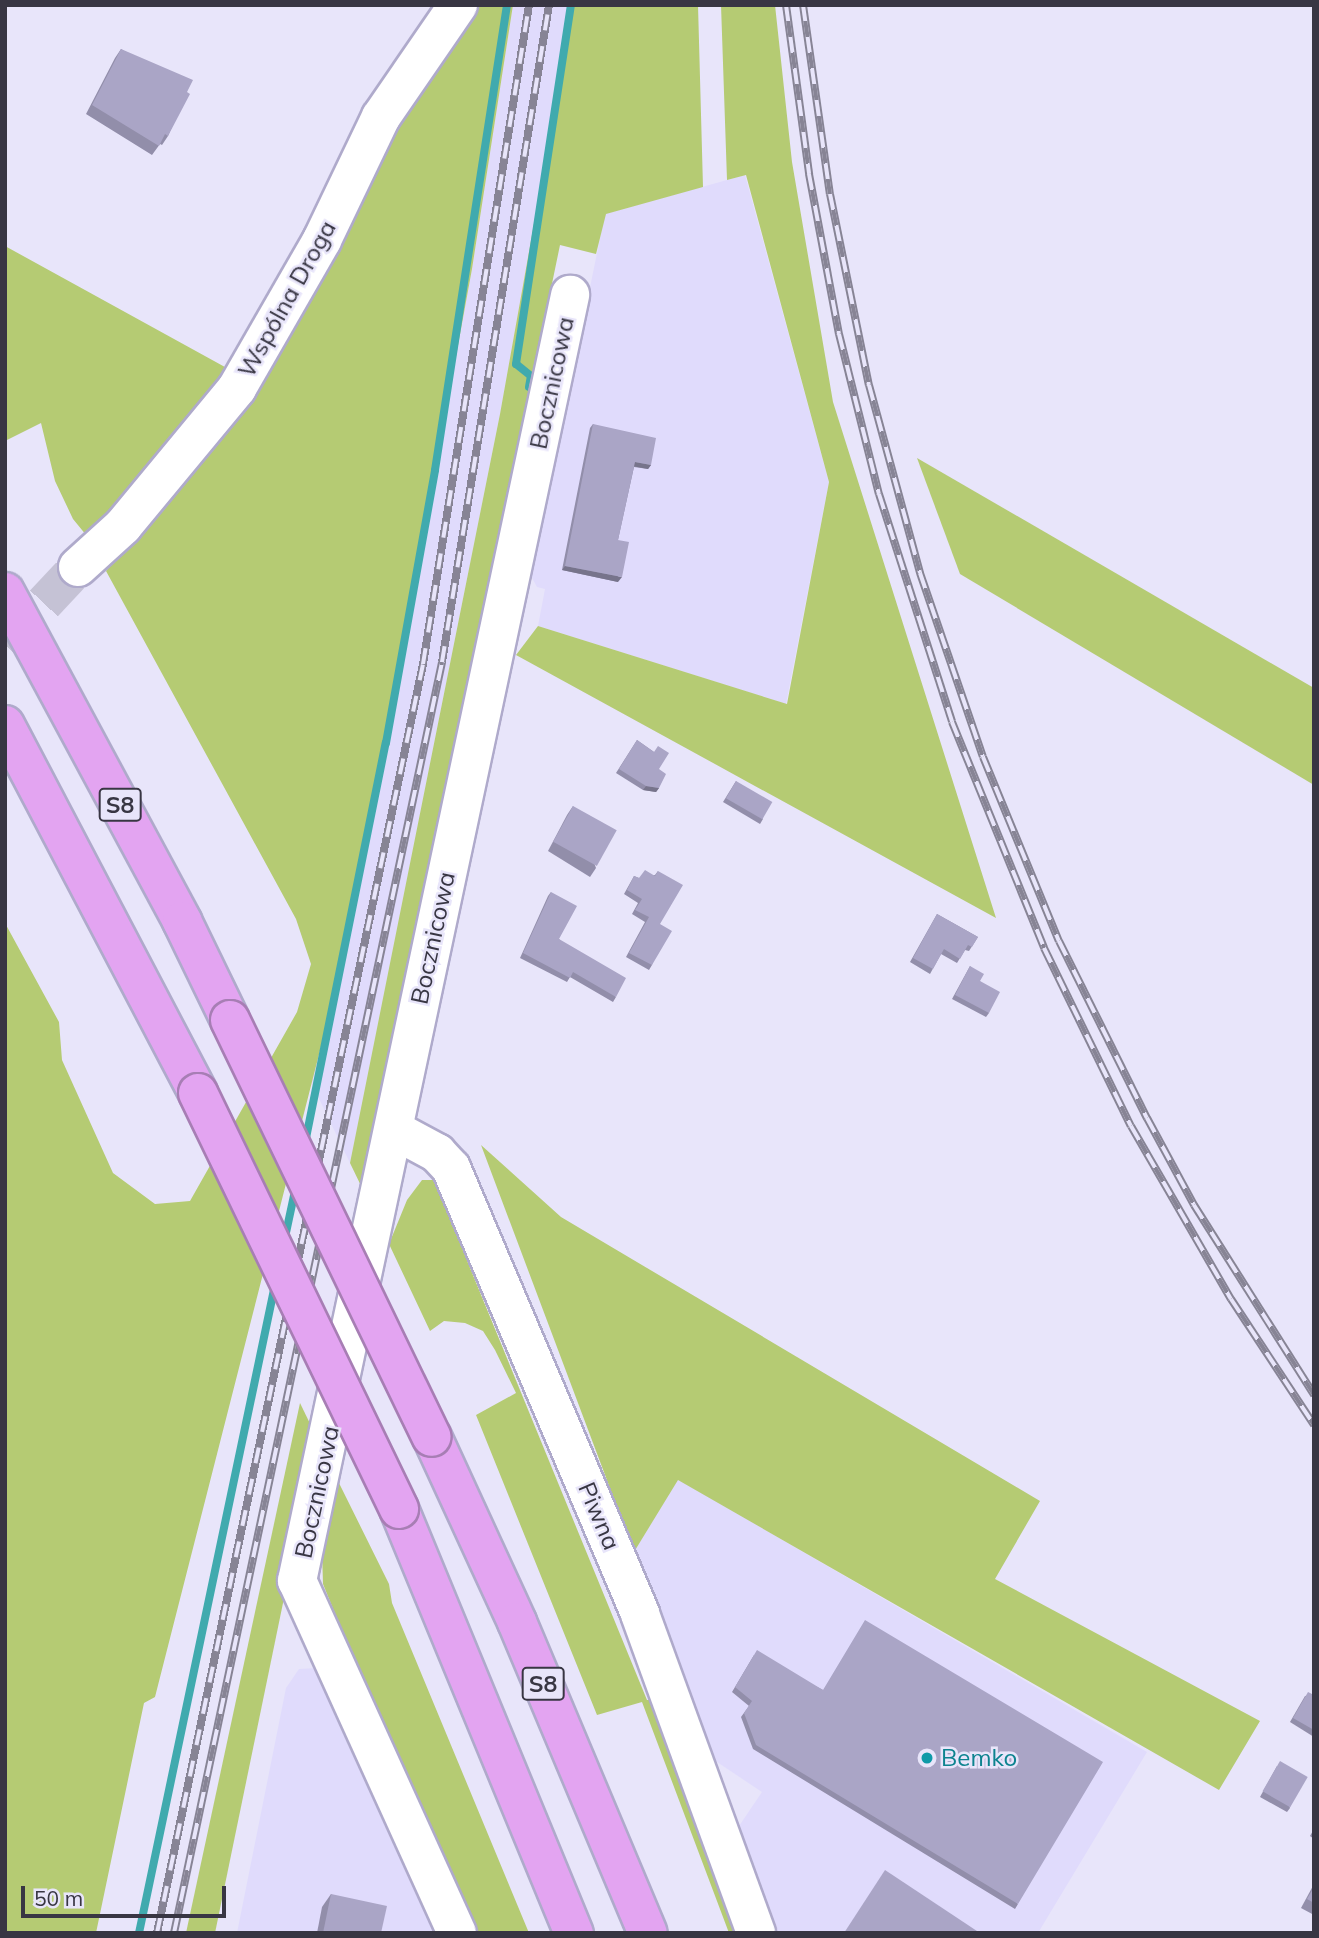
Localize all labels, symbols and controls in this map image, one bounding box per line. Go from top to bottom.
street label: Wspólna Droga [232,216,342,382]
street label: Bocznicowa [524,314,580,452]
road number: S8 [97,786,143,824]
street label: Bocznicowa [405,869,461,1007]
street label: Bocznicowa [289,1423,345,1561]
street label: Piwna [572,1478,626,1554]
road number: S8 [520,1665,566,1704]
place label: Bemko [941,1744,1017,1772]
marker: Bemko [919,1750,935,1766]
scale bar [24,1871,229,1915]
text: 50 m [34,1885,83,1911]

